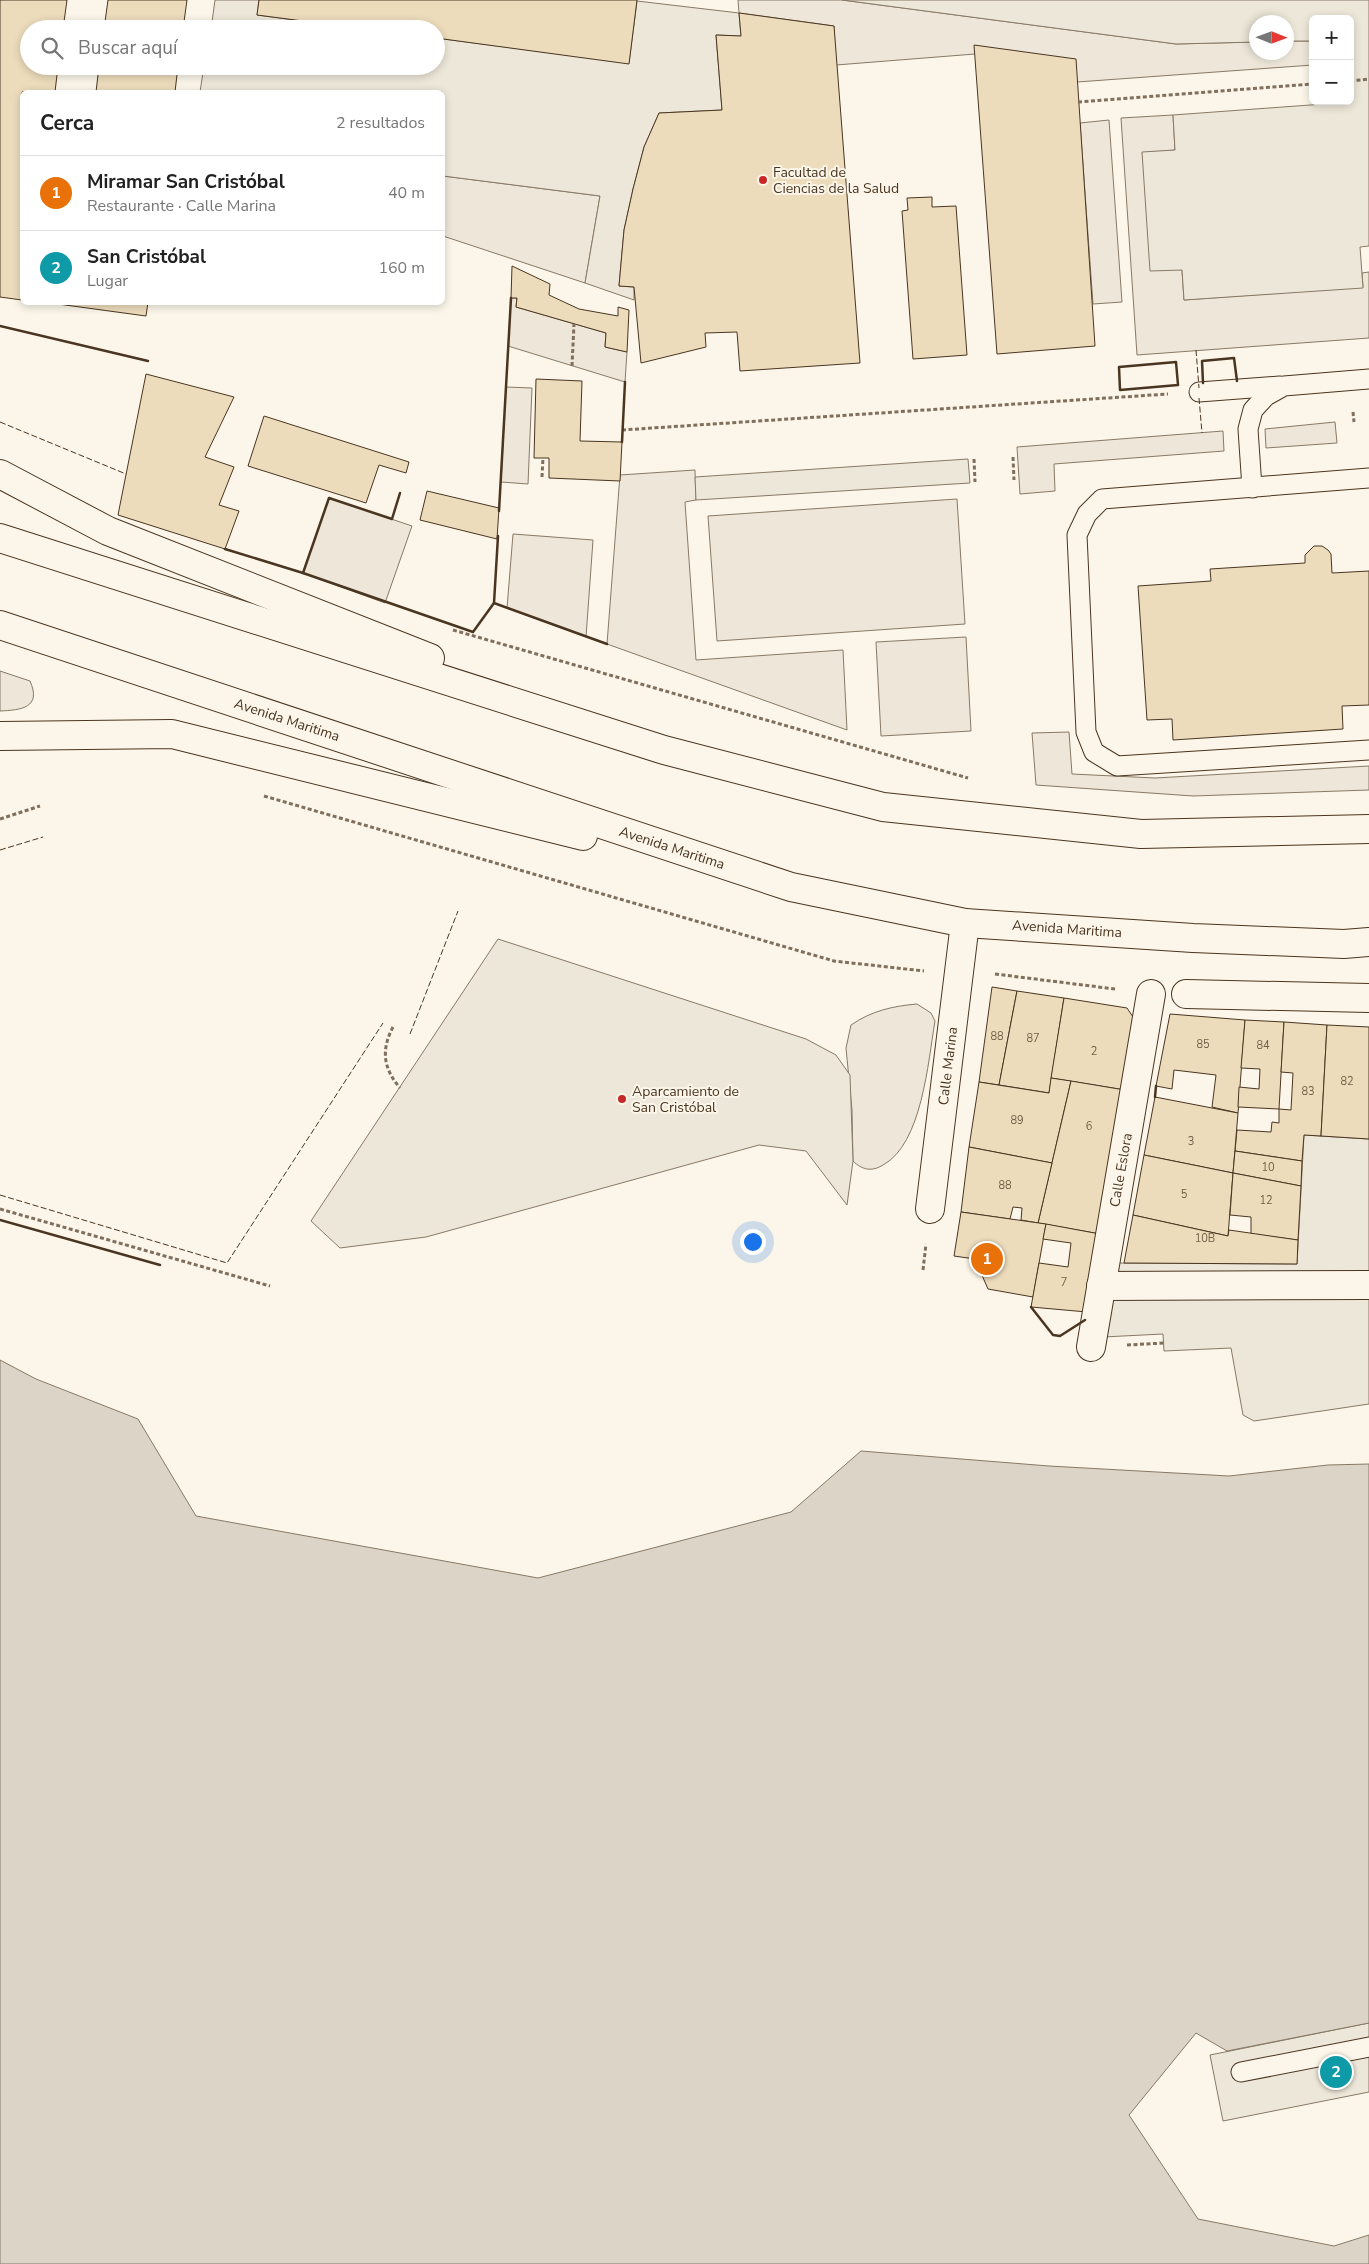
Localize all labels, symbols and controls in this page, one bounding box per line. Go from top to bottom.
north arrow [1249,15,1294,60]
map controls [1309,15,1354,105]
button: + [1309,15,1354,60]
search box [20,20,445,75]
icon: search [38,34,66,62]
text: Buscar aquí [78,35,177,61]
button: − [1309,60,1354,105]
text: Cerca [40,109,94,137]
text: 2 resultados [336,112,425,134]
place label: Facultad de Ciencias de la Salud [773,163,899,198]
text: Miramar San Cristóbal [87,169,285,195]
marker: Facultad de Ciencias de la Salud [757,174,769,186]
text: 1 [51,182,61,204]
text: 40 m [388,182,425,204]
text: Restaurante · Calle Marina [87,195,276,217]
text: San Cristóbal [87,244,206,270]
text: 2 [51,257,61,279]
text: 160 m [378,257,425,279]
text: Lugar [87,270,128,292]
street label: Avenida Maritima [232,694,342,746]
street label: Avenida Maritima [617,822,727,874]
street label: Avenida Maritima [1011,916,1123,942]
street label: Calle Marina [934,1026,962,1106]
house number: 88 [990,1029,1004,1044]
house number: 87 [1026,1031,1040,1046]
house number: 85 [1196,1037,1210,1052]
house number: 84 [1256,1038,1270,1053]
house number: 2 [1091,1044,1097,1059]
house number: 82 [1340,1074,1354,1089]
place label: Aparcamiento de San Cristóbal [632,1082,739,1117]
house number: 83 [1301,1084,1315,1099]
marker: Aparcamiento de San Cristóbal [616,1093,628,1105]
house number: 89 [1010,1113,1024,1128]
house number: 6 [1086,1119,1093,1134]
street label: Calle Eslora [1105,1131,1137,1209]
house number: 3 [1188,1134,1194,1149]
house number: 10 [1261,1160,1275,1175]
house number: 88 [998,1178,1012,1193]
house number: 5 [1181,1187,1188,1202]
house number: 12 [1259,1193,1273,1208]
your location [740,1229,766,1255]
house number: 10B [1195,1231,1215,1246]
pin: 1 [971,1240,1003,1278]
house number: 7 [1061,1275,1067,1290]
pin: 2 [1320,2053,1352,2091]

